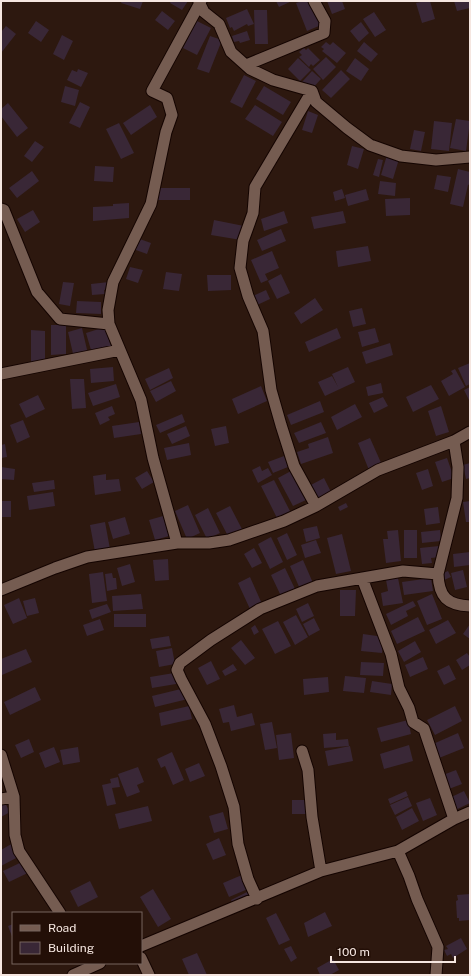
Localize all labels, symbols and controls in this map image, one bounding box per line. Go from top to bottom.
legend [12,912,142,964]
text: Road [48,921,76,935]
scale bar [331,938,455,964]
text: Building [48,941,94,955]
text: 100 m [337,945,370,959]

